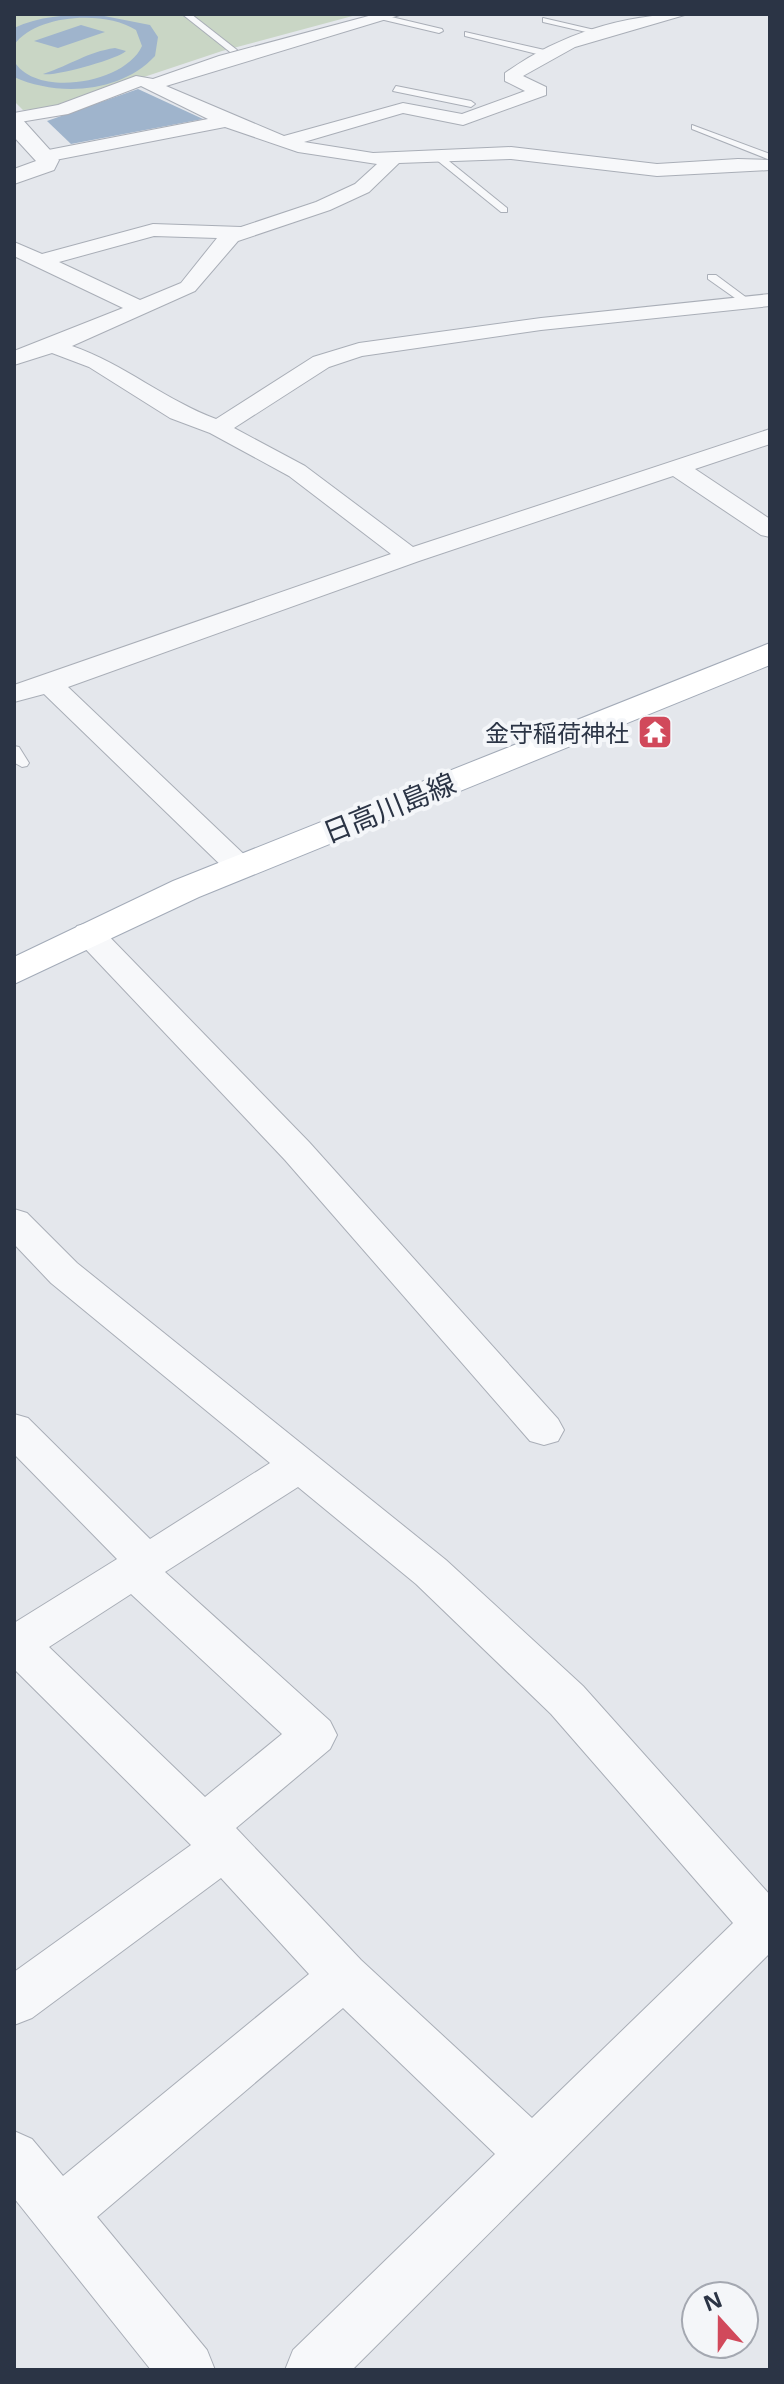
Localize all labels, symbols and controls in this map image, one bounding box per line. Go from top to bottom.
temple icon: 金守稲荷神社 [636,713,674,751]
place label: 金守稲荷神社 [485,716,629,749]
street label: 日高川島線 [317,763,461,851]
north arrow [680,2280,760,2360]
text: N [699,2283,726,2318]

